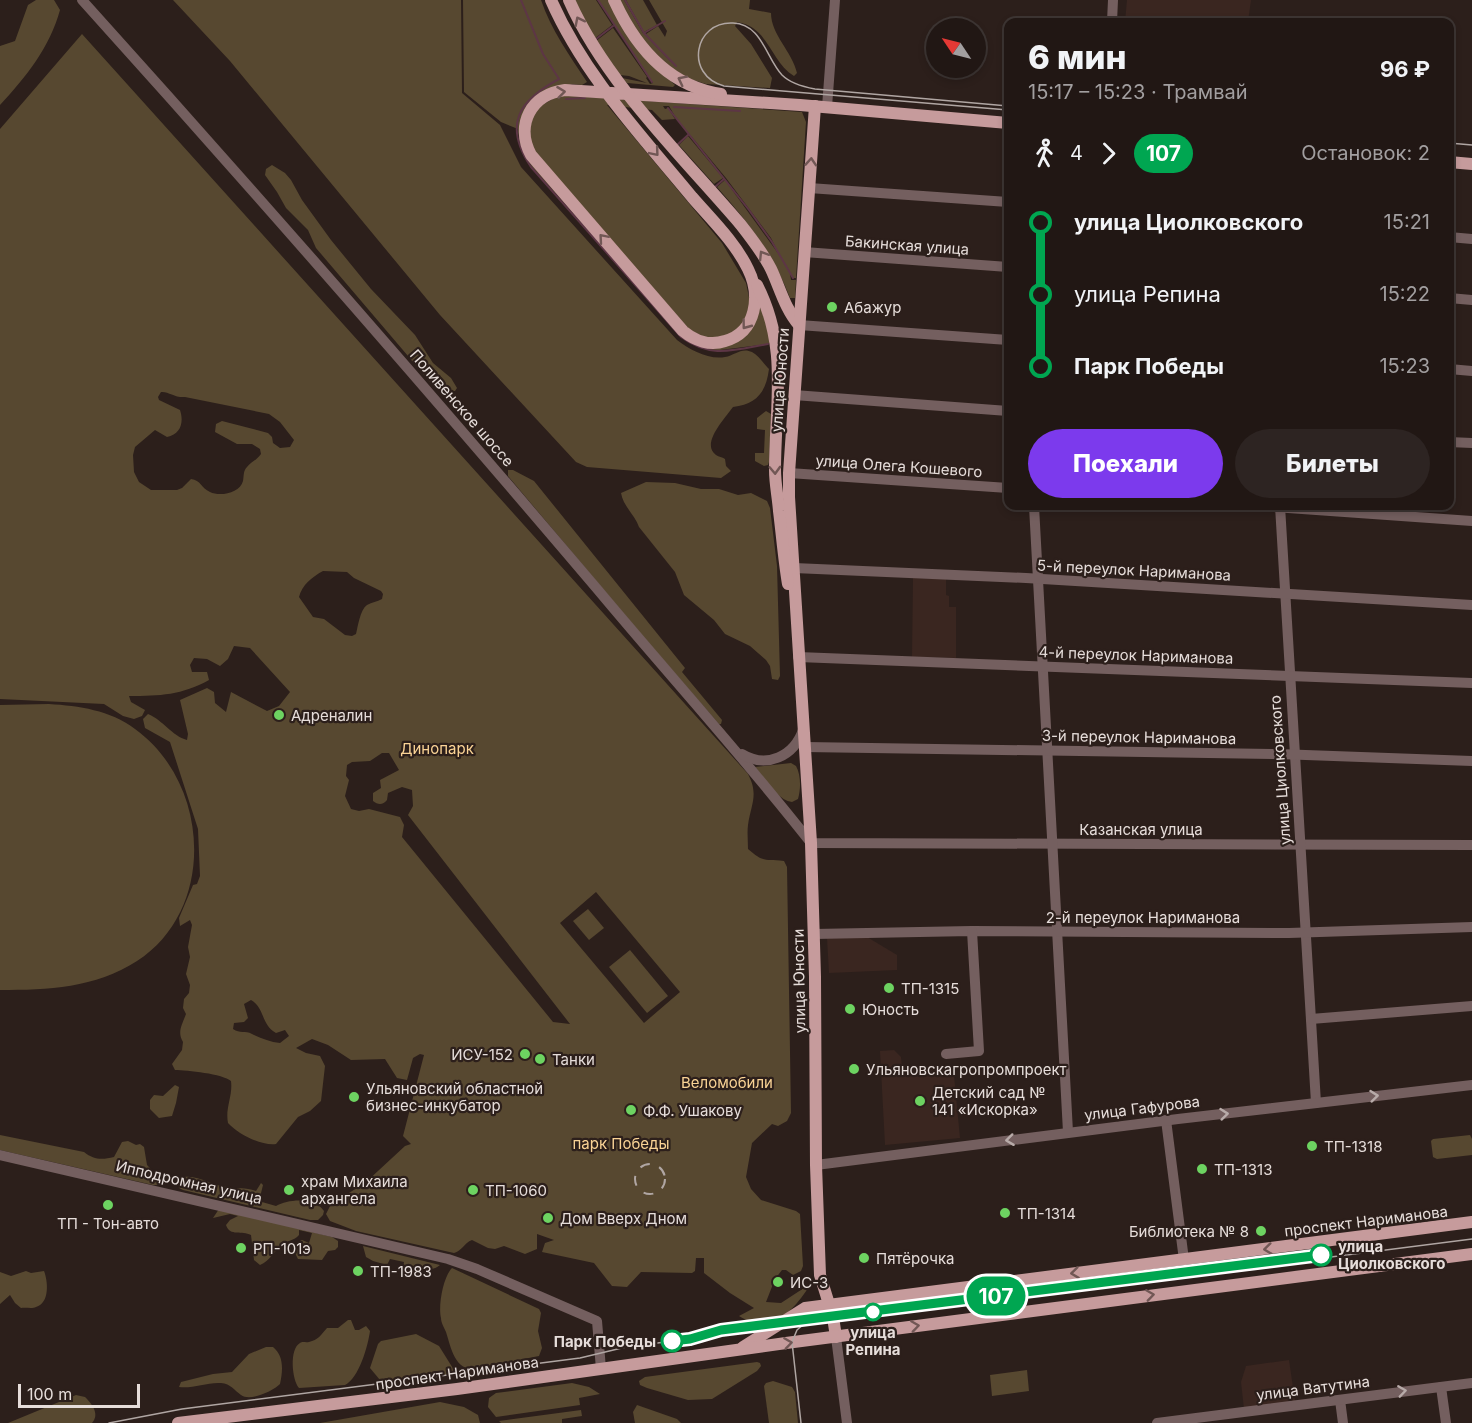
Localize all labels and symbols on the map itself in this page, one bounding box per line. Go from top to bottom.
one-way arrow [575,17,587,28]
north arrow [926,18,986,78]
one-way arrow [677,76,688,87]
one-way arrow [556,86,565,99]
one-way arrow [648,145,659,156]
one-way arrow [804,157,817,166]
street label: Бакинская улица [844,231,970,259]
one-way arrow [599,234,610,245]
one-way arrow [758,251,770,261]
place label: Абажур [844,298,901,317]
marker: Абажур [825,300,839,314]
one-way arrow [742,319,753,330]
street label: улица Юности [767,327,793,433]
street label: Поливенское шоссе [406,345,518,471]
street label: улица Олега Кошевого [815,451,983,481]
one-way arrow [769,466,782,475]
street label: 5-й переулок Нариманова [1036,555,1232,585]
street label: 4-й переулок Нариманова [1038,642,1234,668]
street label: улица Циолковского [1265,694,1295,846]
place label: Адреналин [291,706,372,725]
marker: Адреналин [272,708,286,722]
street label: 3-й переулок Нариманова [1042,726,1236,748]
park label: Динопарк [400,739,474,758]
street label: Казанская улица [1079,820,1203,839]
street label: 2-й переулок Нариманова [1046,908,1240,927]
street label: улица Юности [789,929,809,1033]
place label: ТП-1315 [901,979,959,998]
marker: ТП-1315 [882,981,896,995]
place label: Юность [862,1000,919,1019]
marker: Юность [843,1002,857,1016]
place label: ИСУ-152 [451,1045,513,1064]
marker: ИСУ-152 [518,1047,532,1061]
place label: Танки [552,1050,595,1069]
marker: Танки [533,1052,547,1066]
place label: Ульяновскагропромпроект [866,1060,1067,1079]
marker: Ульяновскагропромпроект [847,1062,861,1076]
park label: Веломобили [681,1073,773,1092]
place label: Ульяновский областной бизнес-инкубатор [366,1079,543,1115]
place label: Детский сад № 141 «Искорка» [932,1083,1046,1119]
marker: Ульяновский областной бизнес-инкубатор [347,1090,361,1104]
street label: улица Гафурова [1083,1091,1201,1125]
one-way arrow [1370,1091,1379,1103]
marker: Детский сад № 141 «Искорка» [913,1094,927,1108]
place label: Ф.Ф. Ушакову [643,1101,743,1120]
marker: Ф.Ф. Ушакову [624,1103,638,1117]
one-way arrow [1219,1108,1229,1121]
one-way arrow [1006,1133,1015,1146]
park label: парк Победы [572,1134,670,1153]
place label: ТП-1318 [1324,1137,1382,1156]
marker: ТП-1318 [1305,1139,1319,1153]
street label: Ипподромная улица [114,1156,264,1208]
place label: ТП-1313 [1214,1160,1272,1179]
marker: ТП-1313 [1195,1162,1209,1176]
place label: храм Михаила архангела [301,1172,408,1208]
place label: ТП-1060 [485,1181,547,1200]
marker: храм Михаила архангела [282,1183,296,1197]
marker: ТП-1060 [466,1183,480,1197]
marker: ТП - Тон-авто [101,1198,115,1212]
street label: проспект Нариманова [1283,1202,1449,1240]
place label: ТП-1314 [1017,1204,1076,1223]
marker: ТП-1314 [998,1206,1012,1220]
place label: Дом Вверх Дном [560,1209,687,1228]
marker: Дом Вверх Дном [541,1211,555,1225]
place label: ТП - Тон-авто [57,1214,159,1233]
place label: Библиотека № 8 [1129,1222,1249,1241]
marker: Библиотека № 8 [1254,1224,1268,1238]
place label: улица Циолковского [1338,1237,1445,1273]
place label: РП-101э [253,1239,311,1258]
marker: РП-101э [234,1241,248,1255]
one-way arrow [1264,1242,1273,1254]
marker: улица Циолковского [1310,1244,1332,1266]
place label: Пятёрочка [876,1249,955,1268]
marker: Пятёрочка [857,1251,871,1265]
place label: ТП-1983 [370,1262,432,1281]
marker: ТП-1983 [351,1264,365,1278]
one-way arrow [1070,1267,1079,1279]
place label: ИС-3 [790,1273,828,1292]
marker: ИС-3 [771,1275,785,1289]
line badge: 107 [962,1276,1030,1316]
one-way arrow [1145,1289,1154,1302]
marker: улица Репина [864,1303,882,1321]
one-way arrow [910,1321,919,1333]
place label: улица Репина [845,1323,901,1359]
marker: Парк Победы [661,1330,683,1352]
place label: Парк Победы [554,1332,656,1351]
one-way arrow [783,1337,792,1350]
street label: проспект Нариманова [374,1352,540,1394]
street label: улица Ватутина [1255,1372,1371,1404]
scale bar [18,1381,140,1408]
one-way arrow [1398,1386,1407,1398]

